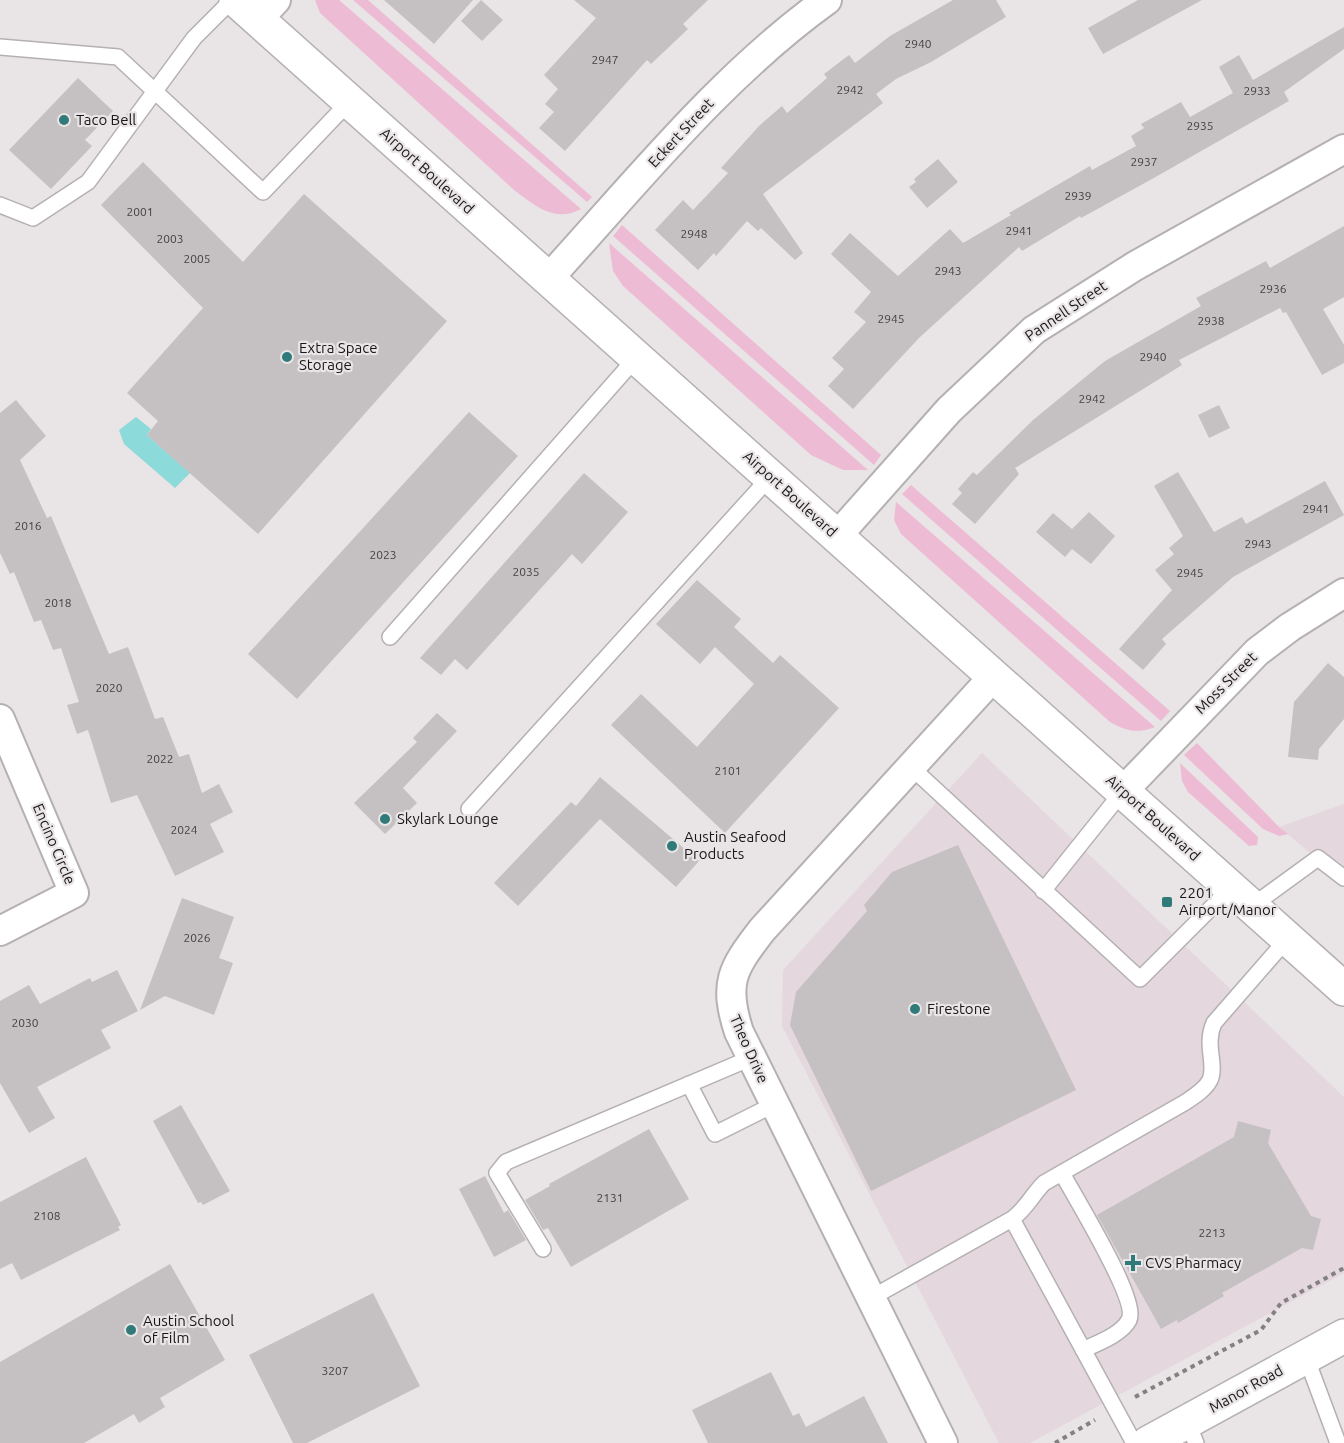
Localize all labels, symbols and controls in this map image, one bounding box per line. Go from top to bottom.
house number: 2940 [904,37,932,50]
house number: 2947 [591,53,619,66]
house number: 2942 [836,83,864,96]
house number: 2933 [1243,84,1271,97]
street label: Eckert Street [644,95,717,171]
place label: Taco Bell [76,111,136,128]
marker: Taco Bell [57,113,71,127]
house number: 2935 [1186,119,1214,132]
street label: Airport Boulevard [377,124,478,217]
house number: 2937 [1130,155,1158,168]
house number: 2939 [1064,189,1092,202]
house number: 2001 [126,205,154,218]
house number: 2941 [1005,224,1033,237]
house number: 2948 [680,227,708,240]
house number: 2003 [156,232,184,245]
house number: 2005 [183,252,211,265]
house number: 2943 [934,264,962,277]
street label: Pannell Street [1022,277,1110,344]
house number: 2936 [1259,282,1287,295]
house number: 2945 [877,312,905,325]
house number: 2938 [1197,314,1225,327]
place label: Extra Space Storage [299,339,377,373]
marker: Extra Space Storage [280,350,294,364]
house number: 2940 [1139,350,1167,363]
house number: 2942 [1078,392,1106,405]
street label: Airport Boulevard [740,447,841,540]
house number: 2941 [1302,502,1330,515]
house number: 2016 [14,519,42,532]
house number: 2943 [1244,537,1272,550]
house number: 2023 [369,548,397,561]
house number: 2035 [512,565,540,578]
house number: 2945 [1176,566,1204,579]
house number: 2018 [44,596,72,609]
street label: Moss Street [1191,648,1260,717]
house number: 2020 [95,681,123,694]
house number: 2022 [146,752,174,765]
house number: 2101 [714,764,742,777]
street label: Airport Boulevard [1103,771,1204,864]
street label: Encino Circle [30,801,79,887]
place label: Skylark Lounge [397,810,499,827]
marker: Skylark Lounge [378,812,392,826]
house number: 2024 [170,823,198,836]
place label: Austin Seafood Products [684,828,786,862]
marker: Austin Seafood Products [665,839,679,853]
place label: 2201 Airport/Manor [1179,884,1277,918]
marker: 2201 Airport/Manor [1160,895,1174,909]
house number: 2026 [183,931,211,944]
place label: Firestone [927,1000,990,1017]
marker: Firestone [908,1002,922,1016]
street label: Theo Drive [727,1012,772,1086]
house number: 2030 [11,1016,39,1029]
house number: 2131 [596,1191,624,1204]
house number: 2108 [33,1209,61,1222]
house number: 2213 [1198,1226,1226,1239]
place label: CVS Pharmacy [1145,1254,1241,1271]
marker: CVS Pharmacy [1126,1256,1140,1270]
place label: Austin School of Film [143,1312,234,1346]
marker: Austin School of Film [124,1323,138,1337]
street label: Manor Road [1206,1361,1286,1416]
house number: 3207 [321,1364,349,1377]

